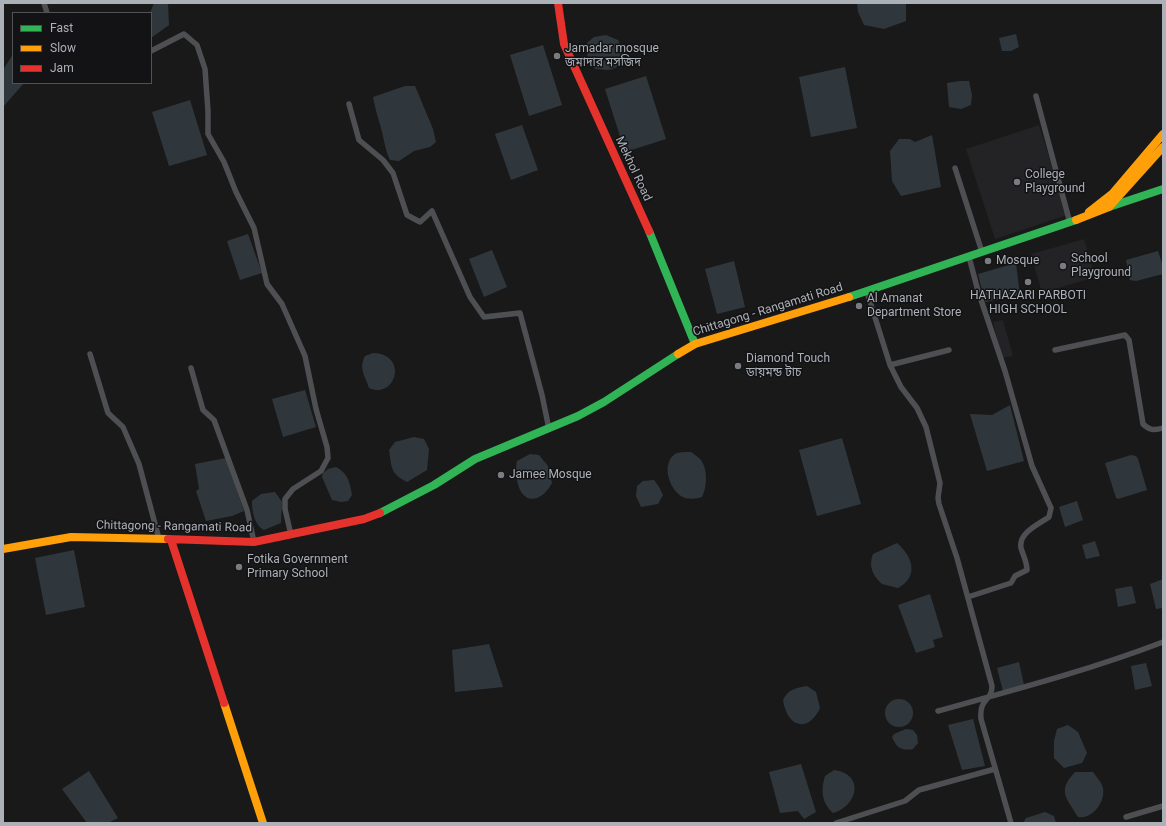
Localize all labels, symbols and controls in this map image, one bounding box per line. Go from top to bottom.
legend [12,12,152,84]
text: Fast [50,21,73,35]
text: Slow [50,41,76,55]
place label: Jamadar mosque জমাদার মসজিদ [565,42,659,70]
marker: Jamadar mosque জমাদার মসজিদ [552,51,562,61]
text: Jam [50,61,74,75]
street label: Mekhol Road [612,134,654,204]
place label: College Playground [1025,168,1085,196]
marker: College Playground [1012,177,1022,187]
place label: School Playground [1071,252,1131,280]
place label: Mosque [996,254,1039,268]
marker: Mosque [983,256,993,266]
marker: School Playground [1058,261,1068,271]
marker: HATHAZARI PARBOTI HIGH SCHOOL [1023,277,1033,287]
street label: Chittagong - Rangamati Road [691,280,845,340]
place label: HATHAZARI PARBOTI HIGH SCHOOL [970,289,1086,317]
place label: Al Amanat Department Store [867,292,961,320]
marker: Al Amanat Department Store [854,301,864,311]
place label: Diamond Touch ডায়মন্ড টাচ [746,352,830,380]
marker: Diamond Touch ডায়মন্ড টাচ [733,361,743,371]
place label: Jamee Mosque [509,468,592,482]
marker: Jamee Mosque [496,470,506,480]
street label: Chittagong - Rangamati Road [96,518,252,536]
place label: Fotika Government Primary School [247,553,348,581]
marker: Fotika Government Primary School [234,562,244,572]

